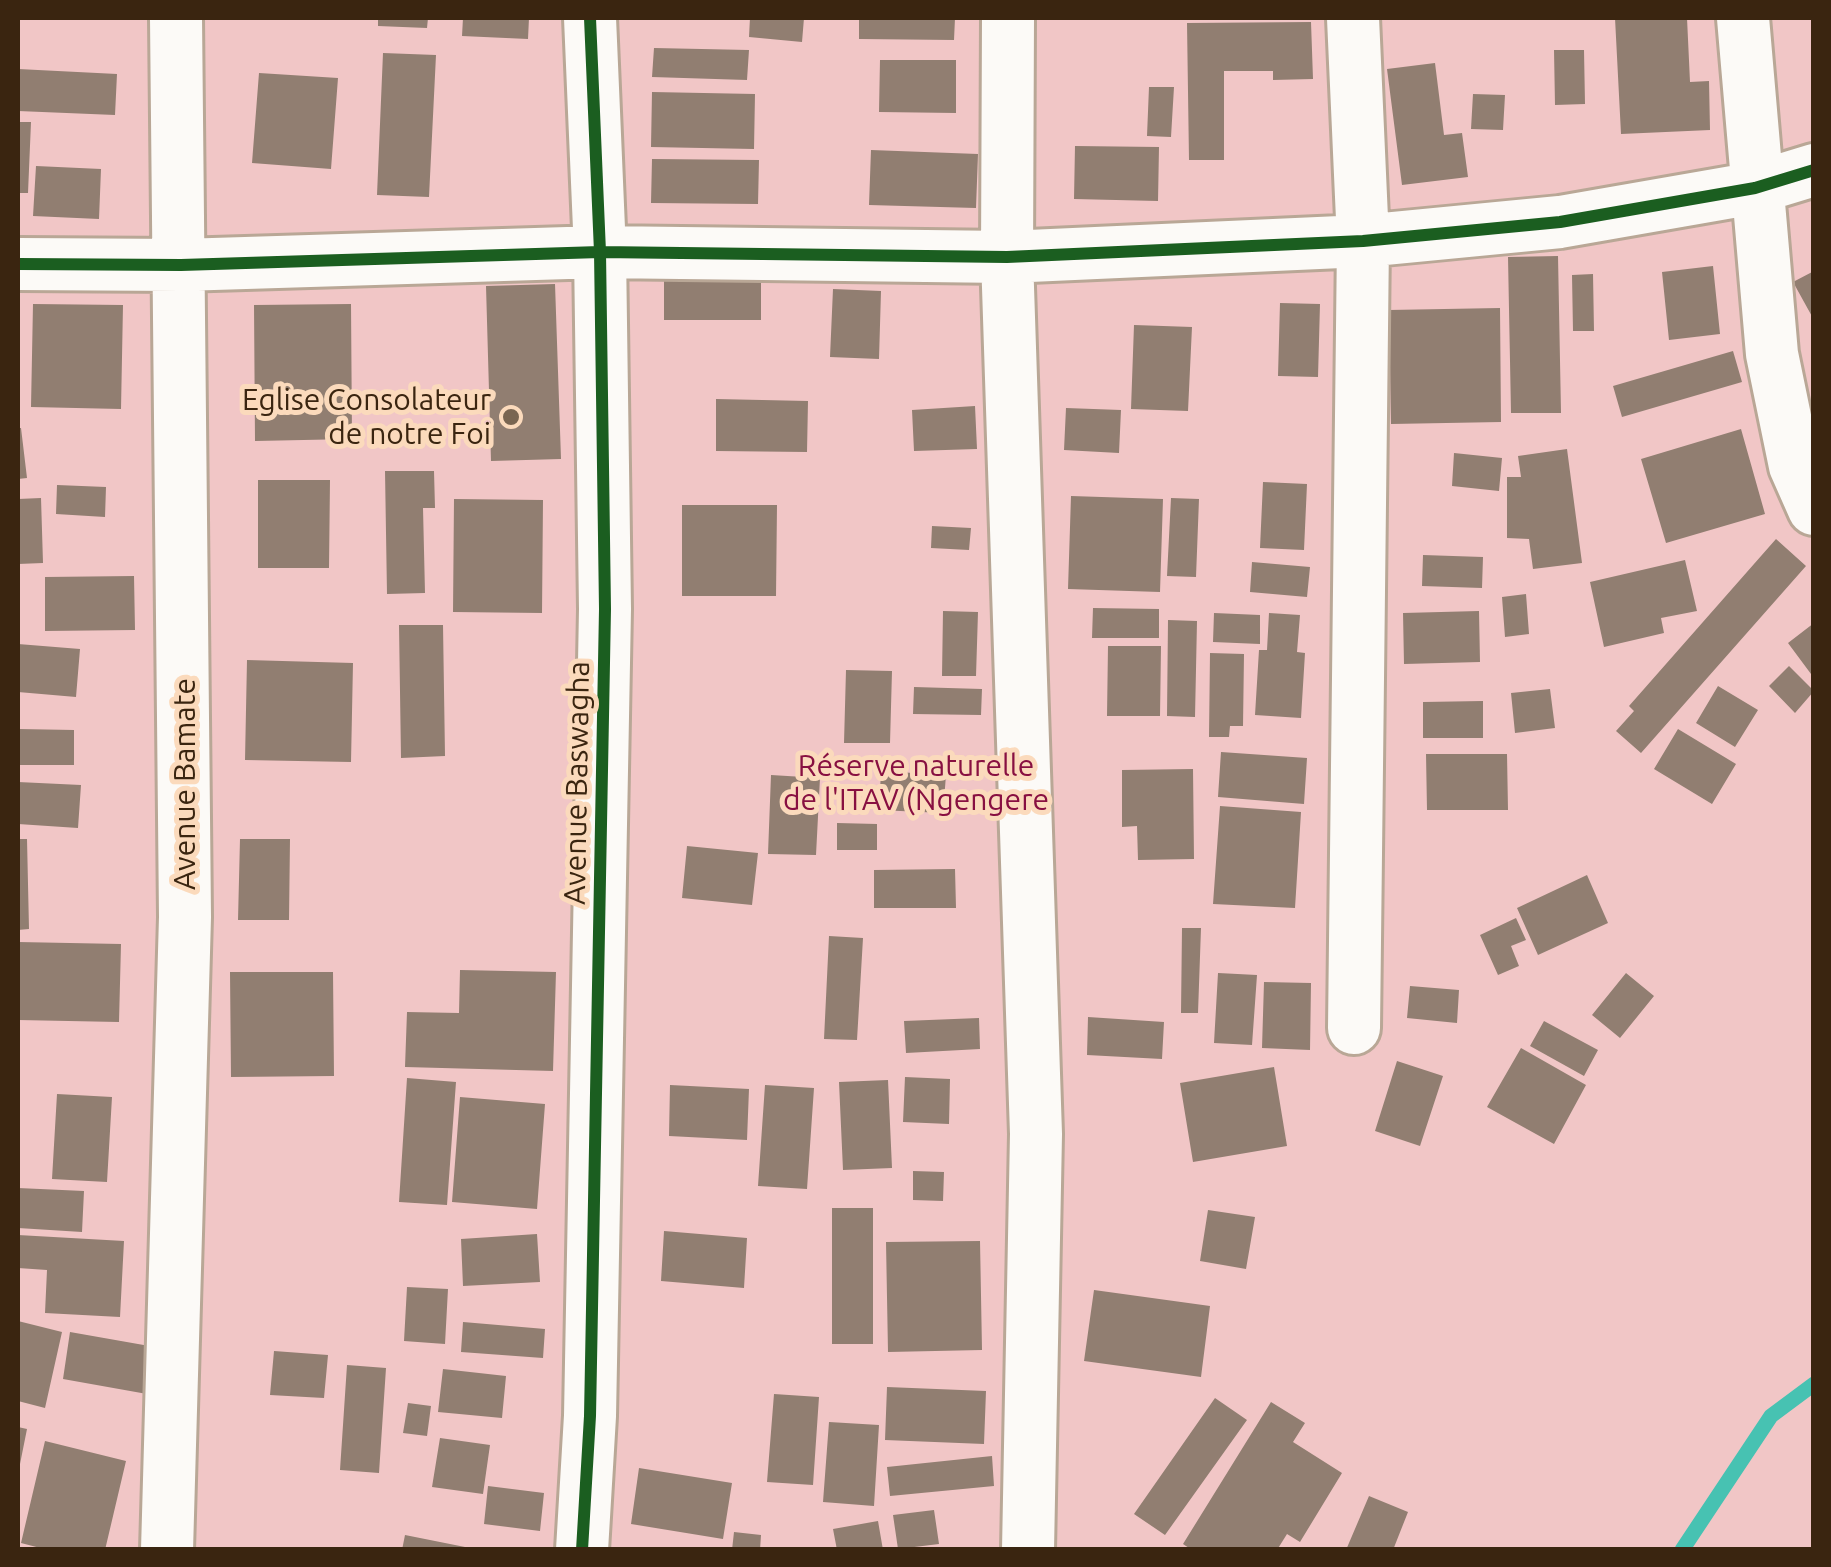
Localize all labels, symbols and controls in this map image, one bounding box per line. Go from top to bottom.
place label: Eglise Consolateur de notre Foi [242,382,491,452]
marker: Eglise Consolateur de notre Foi [500,406,522,428]
street label: Avenue Baswagha [557,661,597,905]
street label: Avenue Bamate [167,678,203,890]
park label: Réserve naturelle de l'ITAV (Ngengere [783,748,1049,818]

